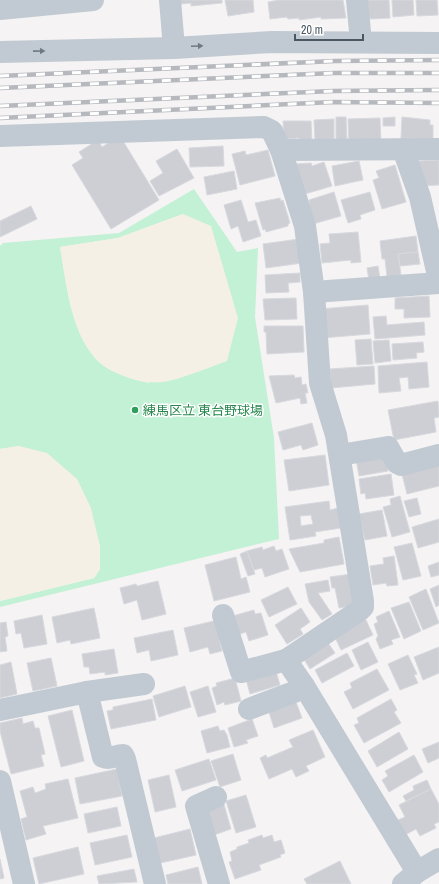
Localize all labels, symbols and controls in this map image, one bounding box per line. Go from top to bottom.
scale bar [295,16,363,42]
text: 20 m [301,22,323,38]
one-way arrow [191,43,203,50]
one-way arrow [33,48,46,54]
place label: 練馬区立 東台野球場 [143,402,263,419]
marker: 練馬区立 東台野球場 [130,405,140,415]

